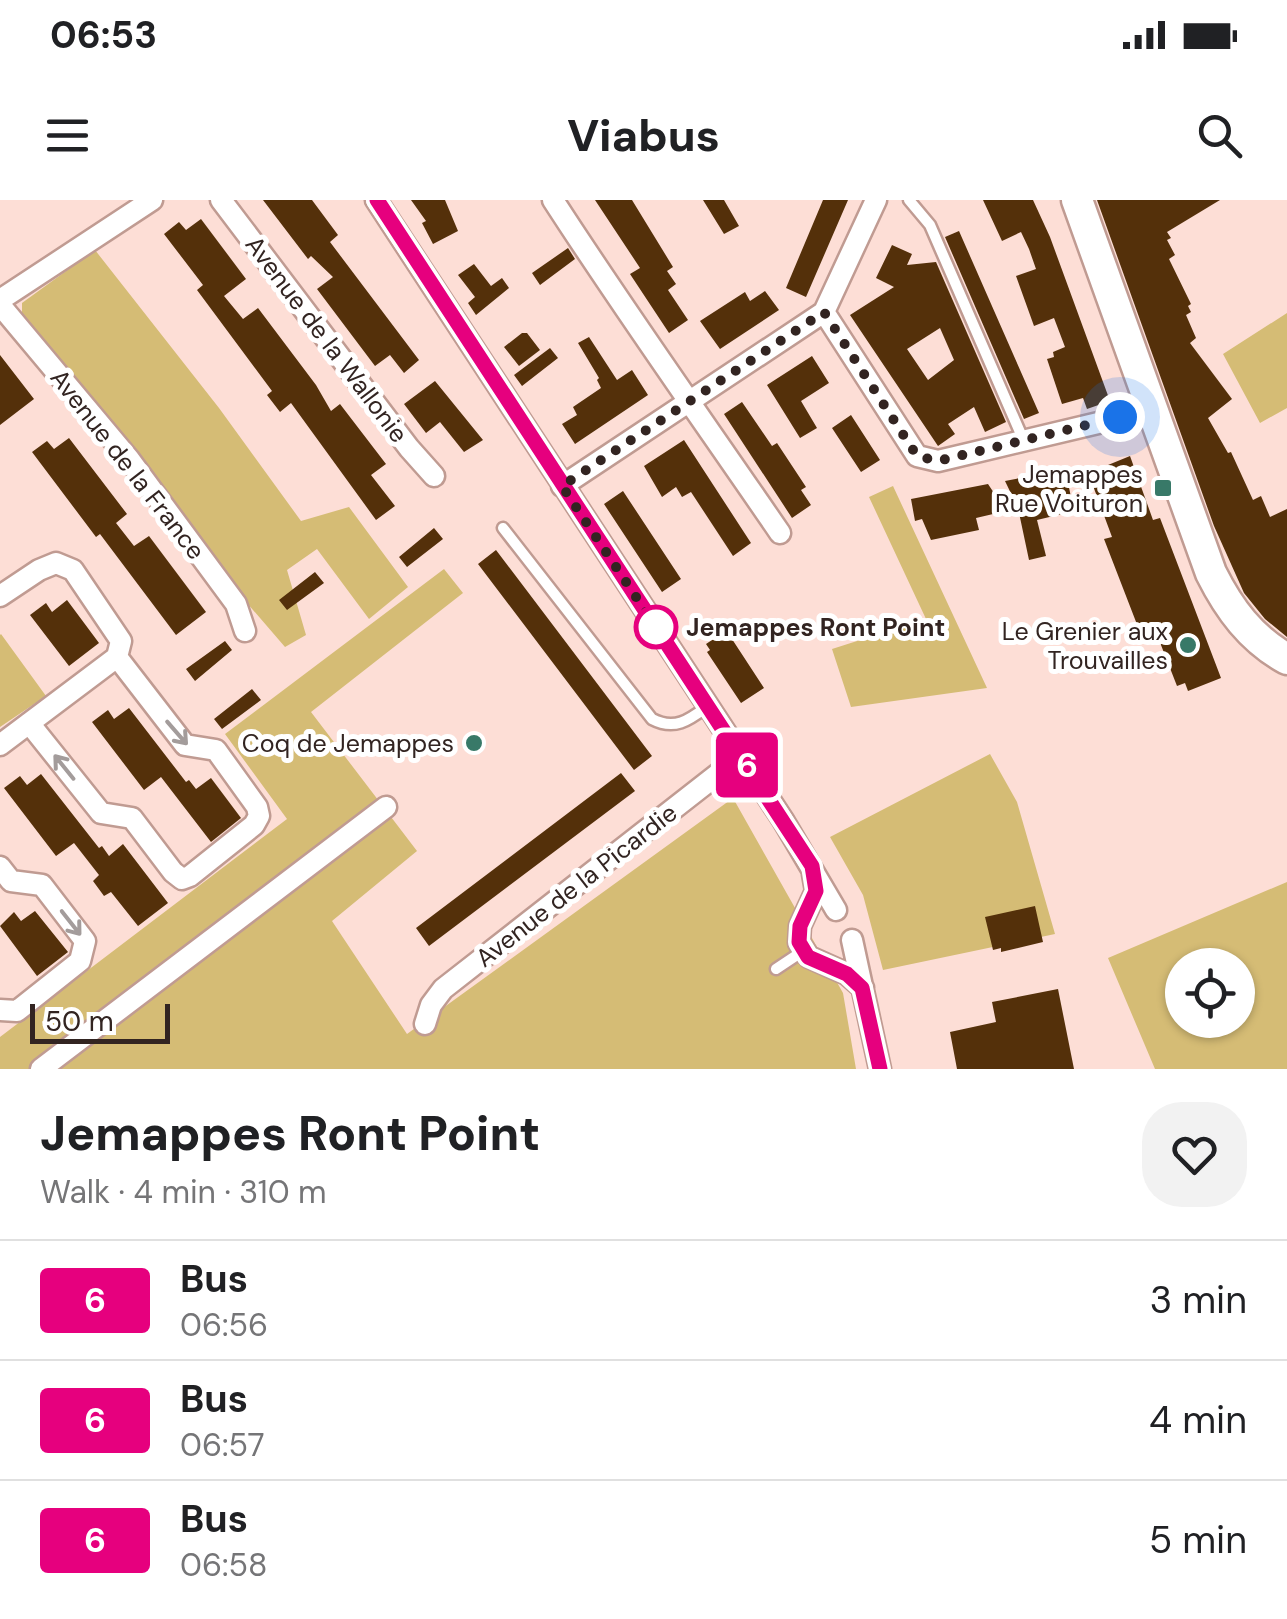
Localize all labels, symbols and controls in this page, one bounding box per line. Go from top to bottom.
text: 06:53 [50,10,157,60]
text: Viabus [567,106,720,165]
icon: menu [40,108,95,163]
icon: search [1192,108,1247,163]
street label: Avenue de la Wallonie [238,229,415,449]
street label: Avenue de la France [43,362,212,566]
your location [1095,392,1145,442]
place label: Jemappes Rue Voituron [995,458,1143,520]
marker: Jemappes Rue Voituron [1152,477,1174,499]
marker: Jemappes Ront Point [635,606,677,648]
place label: Jemappes Ront Point [686,611,945,644]
place label: Le Grenier aux Trouvailles [1002,615,1168,677]
marker: Le Grenier aux Trouvailles [1177,634,1199,656]
one-way arrow [165,720,188,745]
place label: Coq de Jemappes [242,727,454,760]
marker: Coq de Jemappes [463,732,485,754]
line badge: 6 [714,732,780,798]
text: 6 [736,742,758,788]
one-way arrow [53,755,75,781]
street label: Avenue de la Picardie [469,796,684,974]
one-way arrow [61,909,82,936]
map controls [1165,948,1255,1038]
button: locate [1165,948,1255,1038]
scale bar [30,999,170,1044]
text: 50 m [45,1003,114,1040]
text: Jemappes Ront Point [40,1102,540,1165]
button: heart [1142,1102,1247,1207]
text: Walk · 4 min · 310 m [40,1171,327,1213]
text: Bus [180,1254,248,1304]
text: 3 min [1150,1275,1247,1325]
text: 6 [84,1277,106,1323]
text: 06:56 [180,1304,268,1346]
text: Bus [180,1374,248,1424]
text: 4 min [1149,1395,1247,1445]
text: 6 [84,1397,106,1443]
text: 06:57 [180,1424,265,1466]
text: Bus [180,1494,248,1544]
text: 5 min [1149,1515,1247,1565]
text: 6 [84,1517,106,1563]
text: 06:58 [180,1544,267,1586]

